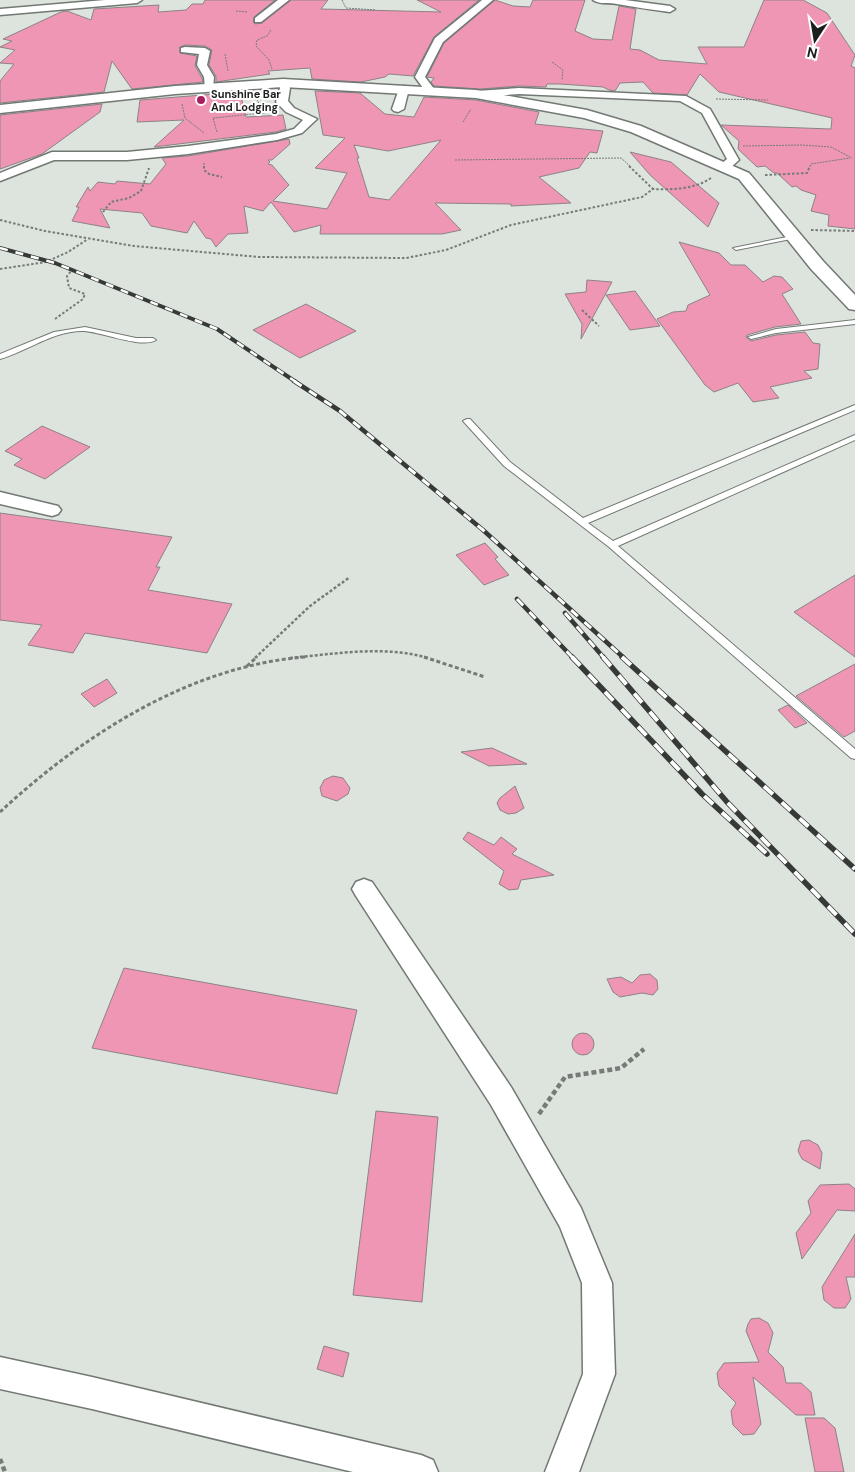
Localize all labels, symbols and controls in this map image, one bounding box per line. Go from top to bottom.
north arrow [790,15,840,65]
text: N [805,43,819,63]
place label: Sunshine Bar And Lodging [211,87,281,114]
marker: Sunshine Bar And Lodging [195,94,207,106]

